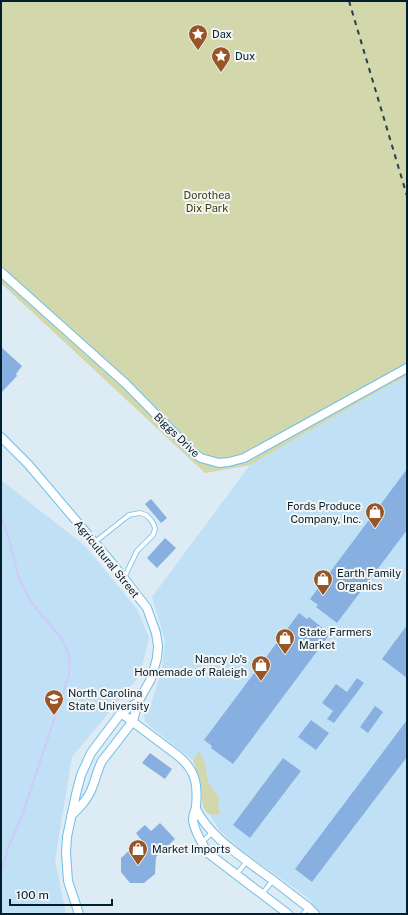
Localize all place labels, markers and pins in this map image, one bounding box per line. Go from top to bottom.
place icon: Dax [187,23,209,51]
place label: Dax [212,28,232,40]
place icon: Dux [210,45,232,73]
place label: Dux [235,50,255,62]
place label: Fords Produce Company, Inc. [287,500,361,525]
shop icon: Fords Produce Company, Inc. [364,501,386,529]
place label: Earth Family Organics [337,567,401,592]
shop icon: Earth Family Organics [312,568,334,596]
place label: State Farmers Market [299,626,372,651]
shop icon: State Farmers Market [274,627,296,655]
place label: Nancy Jo's Homemade of Raleigh [134,653,247,678]
shop icon: Nancy Jo's Homemade of Raleigh [250,654,272,682]
place label: North Carolina State University [68,687,149,712]
school or university icon: North Carolina State University [43,688,65,716]
shop icon: Market Imports [127,838,149,866]
place label: Market Imports [152,843,231,855]

